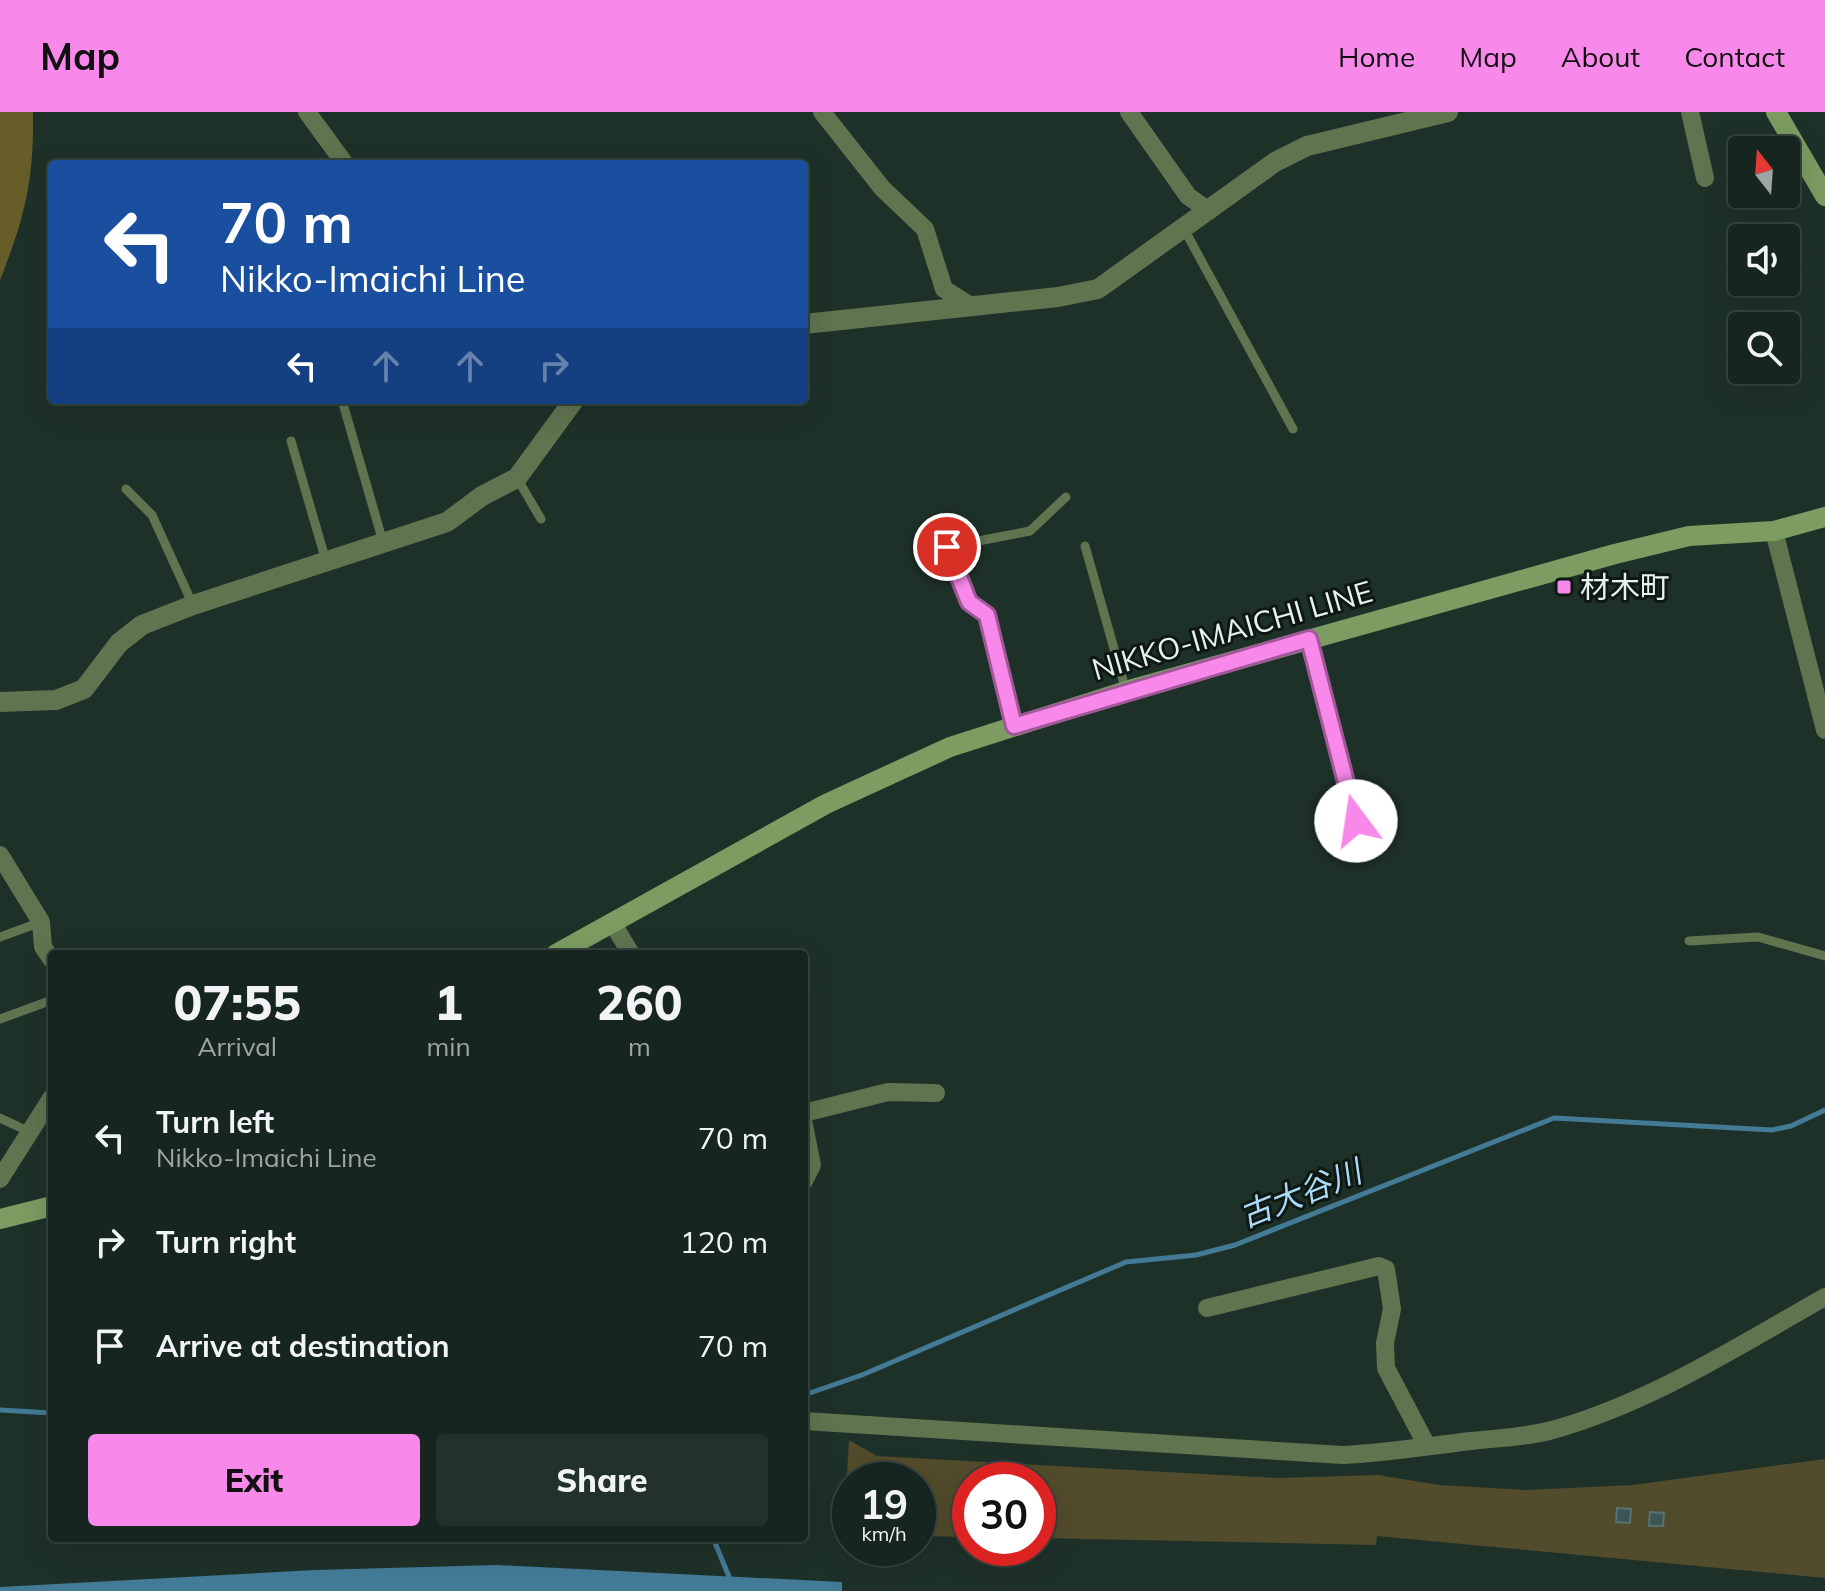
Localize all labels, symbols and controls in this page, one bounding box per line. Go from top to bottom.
text: Map [40,32,120,80]
text: Home [1338,39,1415,74]
text: Map [1459,39,1517,74]
text: About [1561,39,1640,74]
text: Contact [1684,39,1785,74]
north arrow [1728,136,1800,208]
map controls [1728,136,1800,384]
text: 70 m [220,187,353,257]
icon: left [88,192,192,296]
button: sound [1728,224,1800,296]
text: Nikko-Imaichi Line [220,256,525,301]
button: search [1728,312,1800,384]
icon: left [280,344,324,388]
icon: ahead [364,344,408,388]
icon: ahead [448,344,492,388]
icon: right [532,344,576,388]
pin [913,513,981,581]
icon: arrive [925,525,969,569]
place label: 材木町 [1580,568,1670,606]
street label: NIKKO-IMAICHI LINE [1087,572,1377,688]
marker: 材木町 [1555,578,1573,596]
position arrow [1314,779,1398,863]
text: 07:55 [173,972,301,1032]
text: 1 [434,972,463,1032]
text: 260 [596,972,683,1032]
text: Arrival [197,1030,277,1063]
text: min [427,1030,471,1063]
text: m [628,1030,651,1063]
text: Turn left [156,1103,274,1141]
icon: left [88,1116,132,1160]
text: 70 m [698,1119,768,1157]
text: Nikko-Imaichi Line [156,1141,377,1174]
water label: 古大谷川 [1233,1149,1370,1236]
icon: right [88,1220,132,1264]
text: Turn right [156,1223,296,1261]
text: 120 m [680,1223,768,1261]
icon: arrive [88,1324,132,1368]
text: Arrive at destination [156,1327,450,1365]
text: 70 m [698,1327,768,1365]
button: Exit [88,1434,420,1526]
button: Share [436,1434,768,1526]
speed limit sign: 30 [952,1462,1056,1566]
text: 19 [860,1479,908,1529]
text: km/h [861,1521,907,1546]

